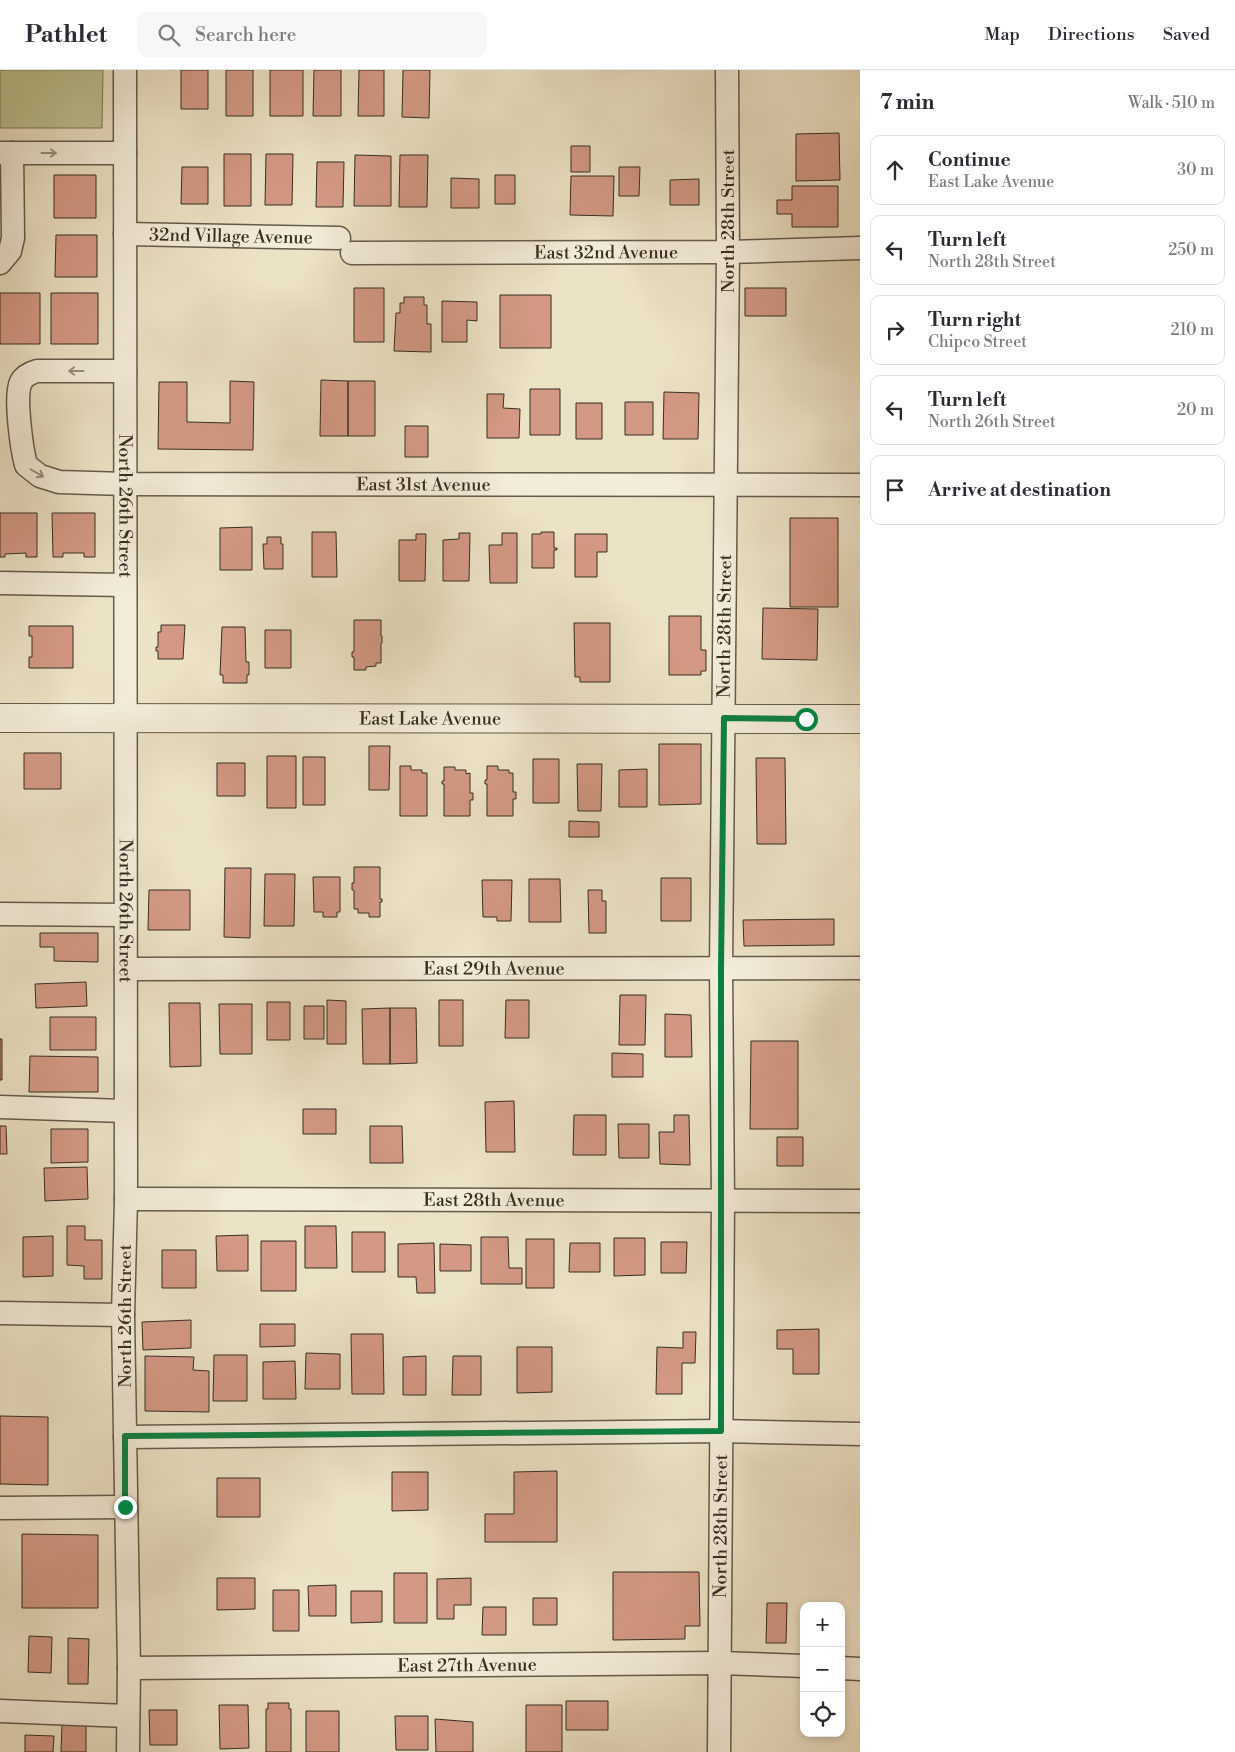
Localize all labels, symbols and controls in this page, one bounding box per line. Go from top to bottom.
search box [137,12,487,57]
text: Pathlet [25,20,107,50]
icon: search [155,21,183,49]
text: Search here [195,23,296,47]
text: Map [984,23,1020,46]
text: Directions [1048,23,1135,46]
text: Saved [1163,23,1210,46]
text: 7 min [880,90,934,116]
text: Walk · 510 m [1128,93,1215,113]
one-way arrow [40,148,56,158]
street label: North 28th Street [717,148,740,293]
text: Continue [928,148,1011,172]
icon: ahead [881,156,909,184]
text: 30 m [1177,160,1214,180]
text: East Lake Avenue [928,172,1054,192]
street label: 32nd Village Avenue [149,223,313,250]
text: Turn left [928,228,1007,252]
icon: left [881,236,909,264]
text: 250 m [1168,240,1214,260]
street label: East 32nd Avenue [534,241,678,265]
text: North 28th Street [928,252,1056,272]
text: Turn right [928,308,1021,332]
icon: right [881,316,909,344]
text: 210 m [1170,320,1214,340]
text: Chipco Street [928,332,1027,352]
one-way arrow [68,366,84,376]
text: Turn left [928,388,1007,412]
icon: left [881,396,909,424]
text: 20 m [1177,400,1214,420]
text: North 26th Street [928,412,1056,432]
street label: North 26th Street [113,434,136,579]
one-way arrow [30,468,45,478]
street label: East 31st Avenue [356,473,491,496]
icon: arrive [881,476,909,504]
text: Arrive at destination [928,478,1111,502]
street label: North 28th Street [713,553,737,698]
street label: East Lake Avenue [359,707,501,731]
route start [795,708,818,731]
street label: North 26th Street [114,839,137,984]
street label: East 29th Avenue [423,957,565,981]
street label: East 28th Avenue [423,1189,565,1212]
street label: North 26th Street [114,1244,137,1388]
street label: North 28th Street [709,1453,733,1598]
route end [114,1496,137,1519]
map controls [800,1602,845,1737]
button: + [800,1602,845,1647]
button: − [800,1647,845,1692]
street label: East 27th Avenue [397,1654,537,1678]
button: locate [800,1692,845,1737]

